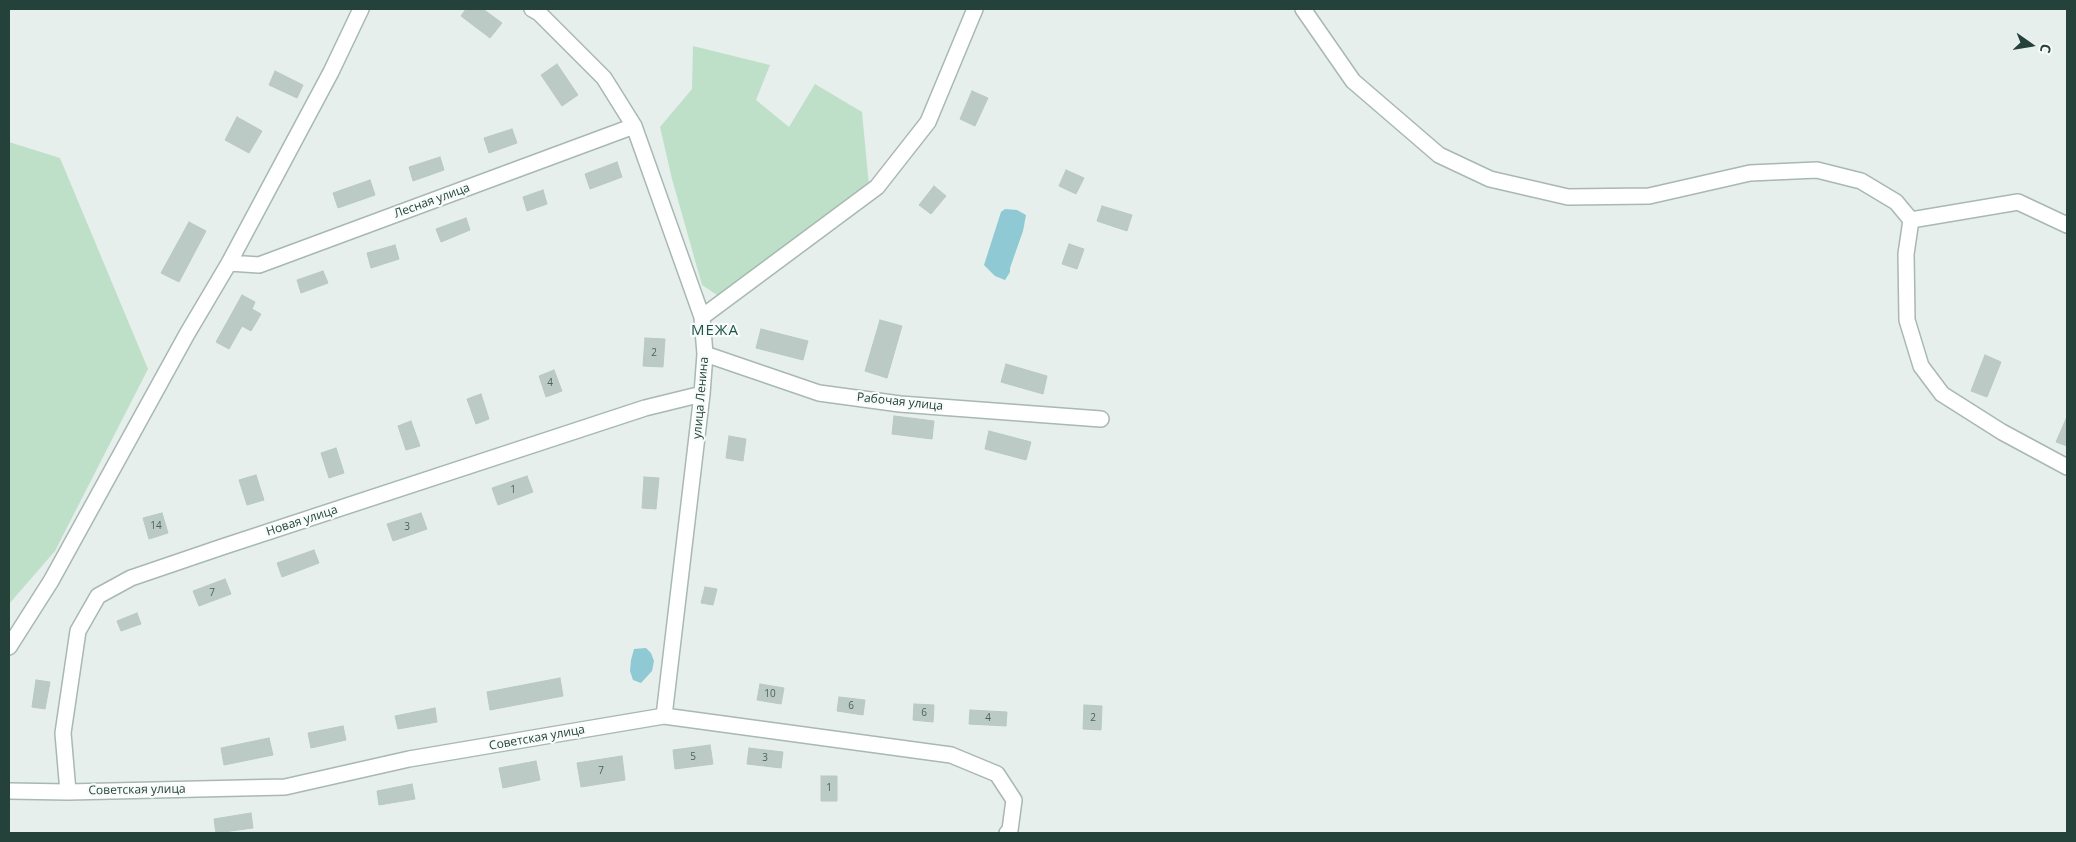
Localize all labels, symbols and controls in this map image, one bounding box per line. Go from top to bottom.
north arrow [2006,20,2056,70]
text: С [2036,42,2056,55]
street label: Лесная улица [392,181,472,221]
district label: МЕЖА [691,322,739,340]
house number: 2 [651,347,657,359]
street label: улица Ленина [690,356,712,440]
house number: 4 [547,377,553,389]
street label: Рабочая улица [856,390,944,414]
house number: 1 [510,484,516,496]
street label: Новая улица [265,503,339,539]
house number: 14 [150,520,162,532]
house number: 3 [404,521,410,533]
house number: 7 [209,587,215,599]
house number: 10 [764,688,776,700]
house number: 6 [848,700,854,712]
house number: 6 [921,707,927,719]
house number: 4 [985,712,991,724]
house number: 2 [1090,712,1096,724]
street label: Советская улица [488,722,586,754]
house number: 5 [690,751,696,763]
house number: 3 [762,752,768,764]
house number: 7 [598,765,604,777]
street label: Советская улица [88,782,186,798]
house number: 1 [826,782,832,794]

